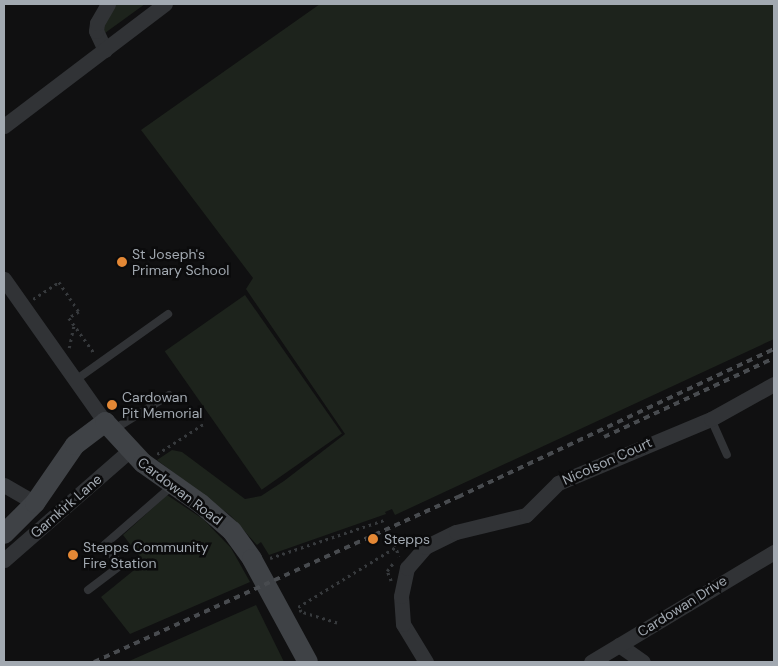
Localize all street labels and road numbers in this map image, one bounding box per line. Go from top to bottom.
street label: Nicolson Court [559,434,655,488]
street label: Cardowan Road [134,454,226,528]
street label: Garnkirk Lane [27,471,105,541]
street label: Cardowan Drive [634,572,730,640]

